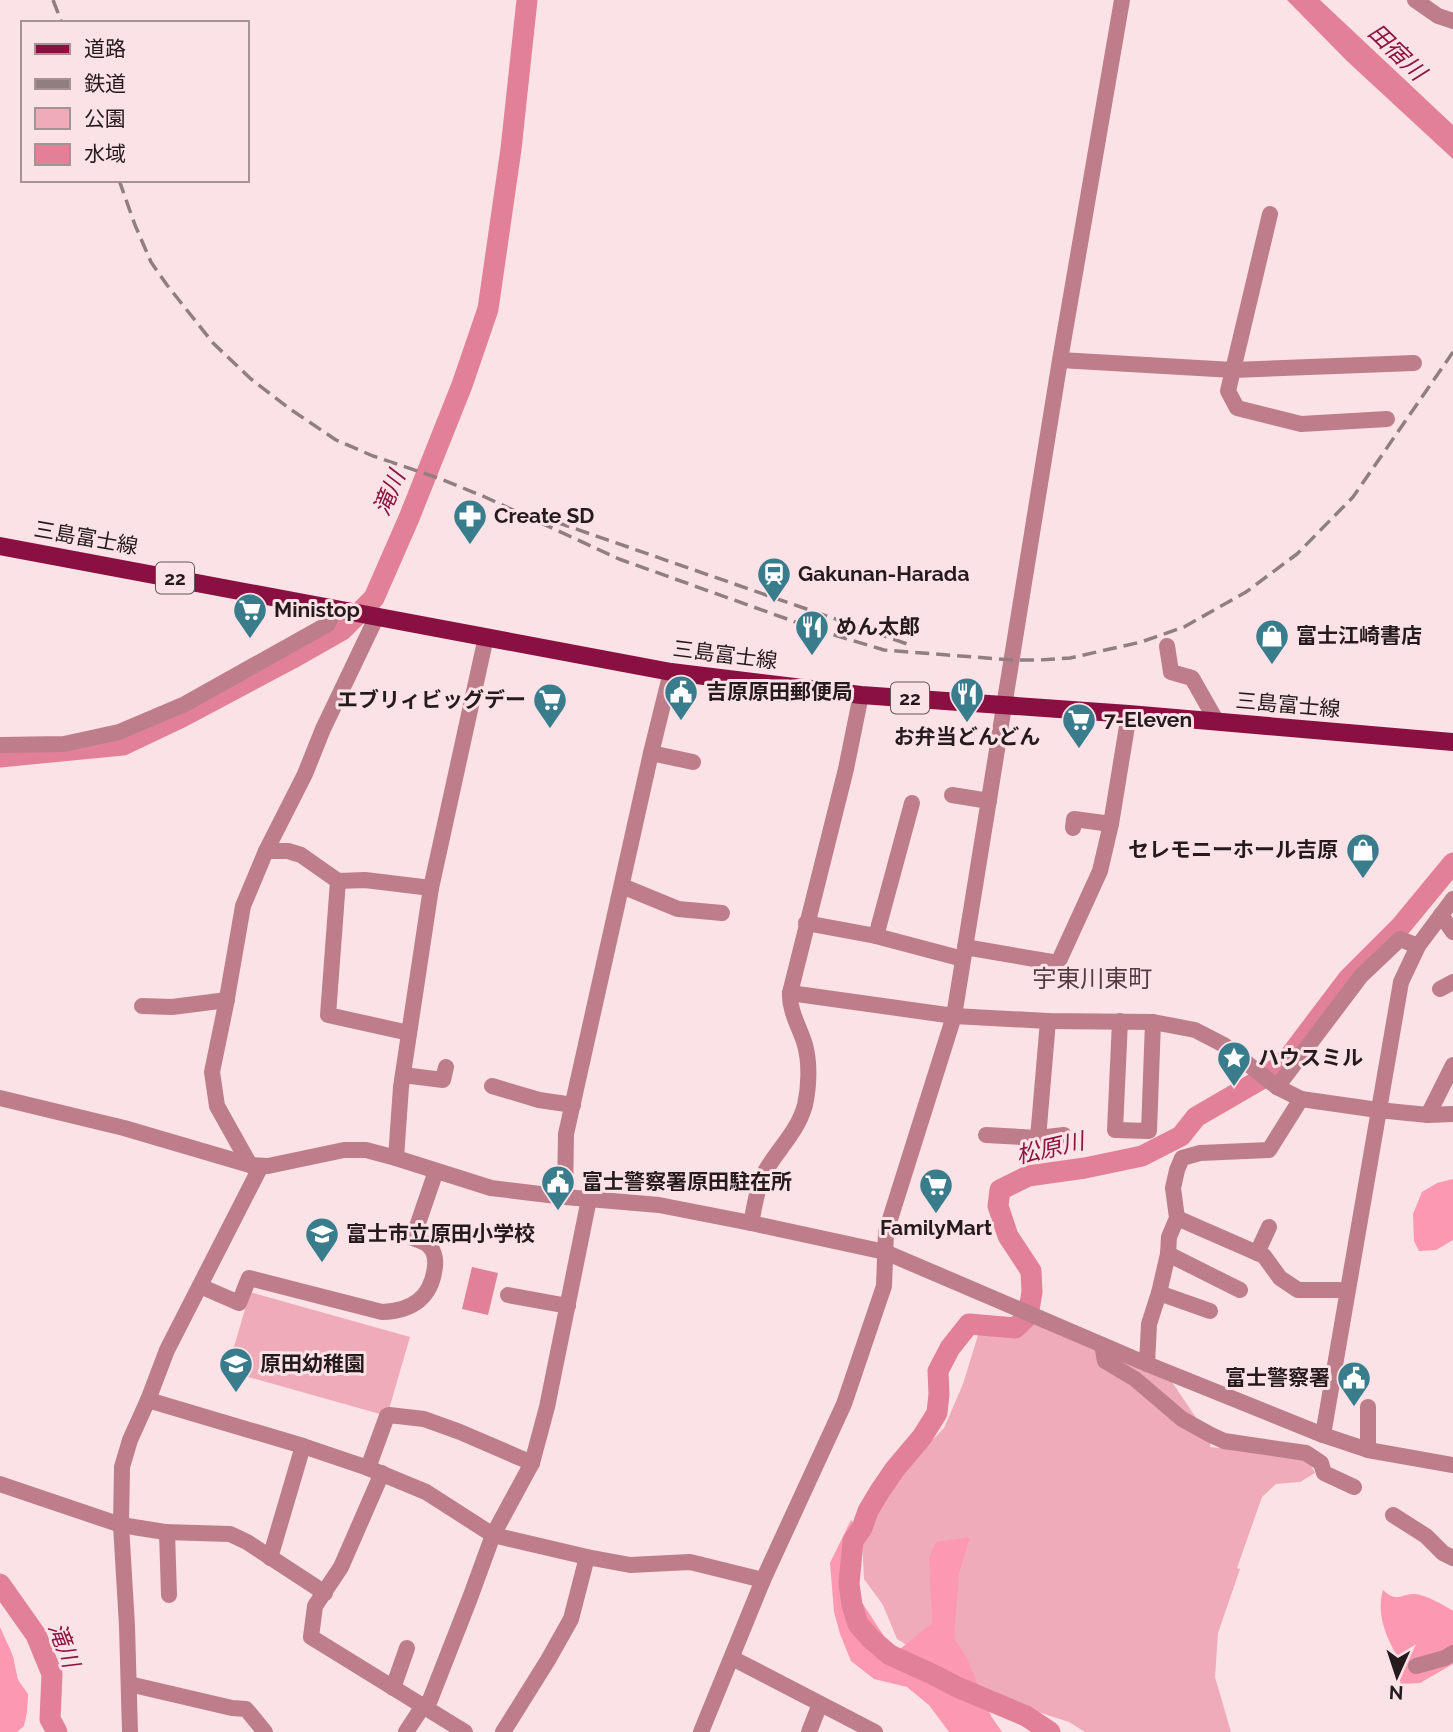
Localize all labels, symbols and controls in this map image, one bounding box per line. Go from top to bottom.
water label: 田宿川 [1363,18,1434,87]
legend [21,21,248,182]
text: 道路 [84,36,126,61]
text: 鉄道 [84,71,126,96]
text: 公園 [84,106,126,131]
text: 水域 [84,141,126,166]
water label: 滝川 [367,464,411,519]
pharmacy icon: Create SD [451,497,489,546]
place label: Create SD [494,503,594,528]
street label: 三島富士線 [32,516,140,559]
station icon: Gakunan-Harada [755,555,793,604]
place label: Gakunan-Harada [798,561,969,586]
road number: 22 [156,562,194,594]
supermarket icon: Ministop [231,591,269,640]
place label: Ministop [274,597,360,622]
restaurant icon: めん太郎 [793,608,831,657]
place label: めん太郎 [836,614,920,639]
shop icon: 富士江崎書店 [1253,617,1291,666]
place label: 富士江崎書店 [1296,623,1422,648]
street label: 三島富士線 [671,636,779,673]
public building icon: 吉原原田郵便局 [662,673,700,722]
restaurant icon: お弁当どんどん [948,675,986,724]
place label: 吉原原田郵便局 [706,679,853,704]
supermarket icon: エブリィビッグデー [531,681,569,730]
road number: 22 [891,682,929,713]
place label: エブリィビッグデー [337,687,526,712]
street label: 三島富士線 [1235,687,1341,722]
supermarket icon: 7-Eleven [1060,701,1098,750]
place label: 7-Eleven [1104,707,1192,732]
place label: お弁当どんどん [894,724,1040,749]
shop icon: セレモニーホール吉原 [1344,831,1382,880]
place label: セレモニーホール吉原 [1128,837,1338,862]
district label: 宇東川東町 [1032,964,1152,993]
place icon: ハウスミル [1215,1039,1253,1088]
place label: ハウスミル [1258,1045,1363,1070]
water label: 松原川 [1013,1126,1089,1168]
public building icon: 富士警察署原田駐在所 [539,1163,577,1212]
supermarket icon: FamilyMart [917,1166,955,1215]
place label: 富士警察署原田駐在所 [582,1169,792,1194]
school or university icon: 富士市立原田小学校 [303,1215,341,1264]
place label: FamilyMart [880,1215,992,1240]
place label: 富士市立原田小学校 [346,1221,535,1246]
school or university icon: 原田幼稚園 [217,1345,255,1394]
place label: 原田幼稚園 [260,1351,365,1376]
public building icon: 富士警察署 [1335,1359,1373,1408]
place label: 富士警察署 [1225,1365,1330,1390]
water label: 滝川 [44,1619,86,1674]
north arrow [1362,1641,1432,1711]
text: N [1388,1682,1404,1704]

